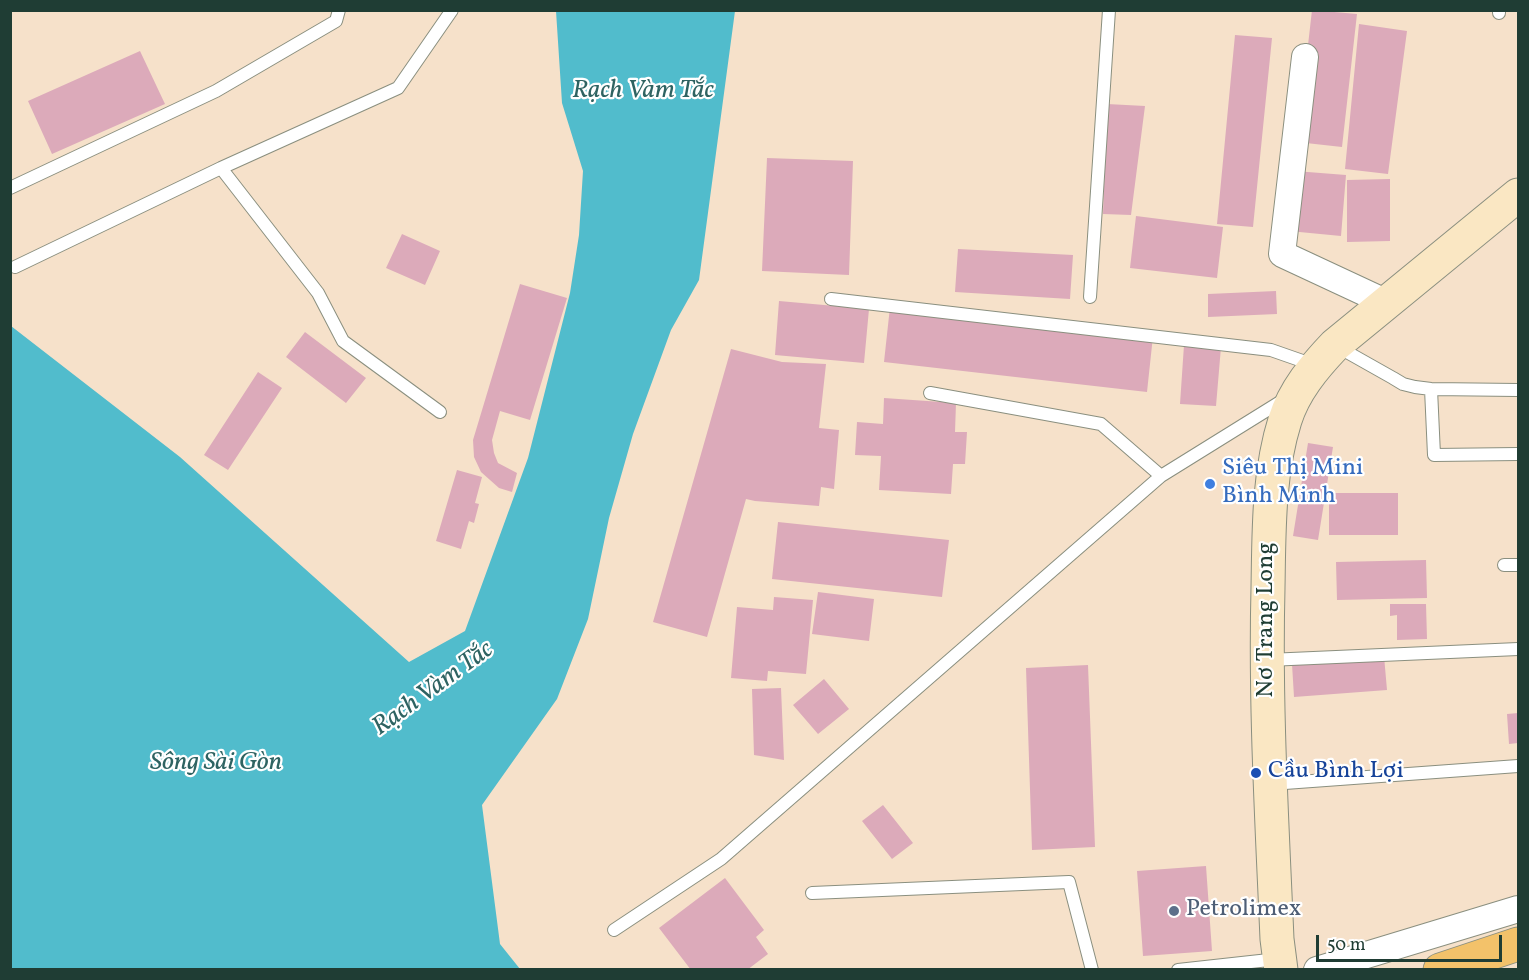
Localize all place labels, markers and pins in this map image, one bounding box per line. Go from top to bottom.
place label: Siêu Thị Mini Bình Minh [1222,456,1363,512]
marker: Siêu Thị Mini Bình Minh [1203,477,1217,491]
place label: Cầu Bình Lợi [1268,759,1404,787]
marker: Cầu Bình Lợi [1249,766,1263,780]
place label: Petrolimex [1186,897,1301,925]
marker: Petrolimex [1167,904,1181,918]

